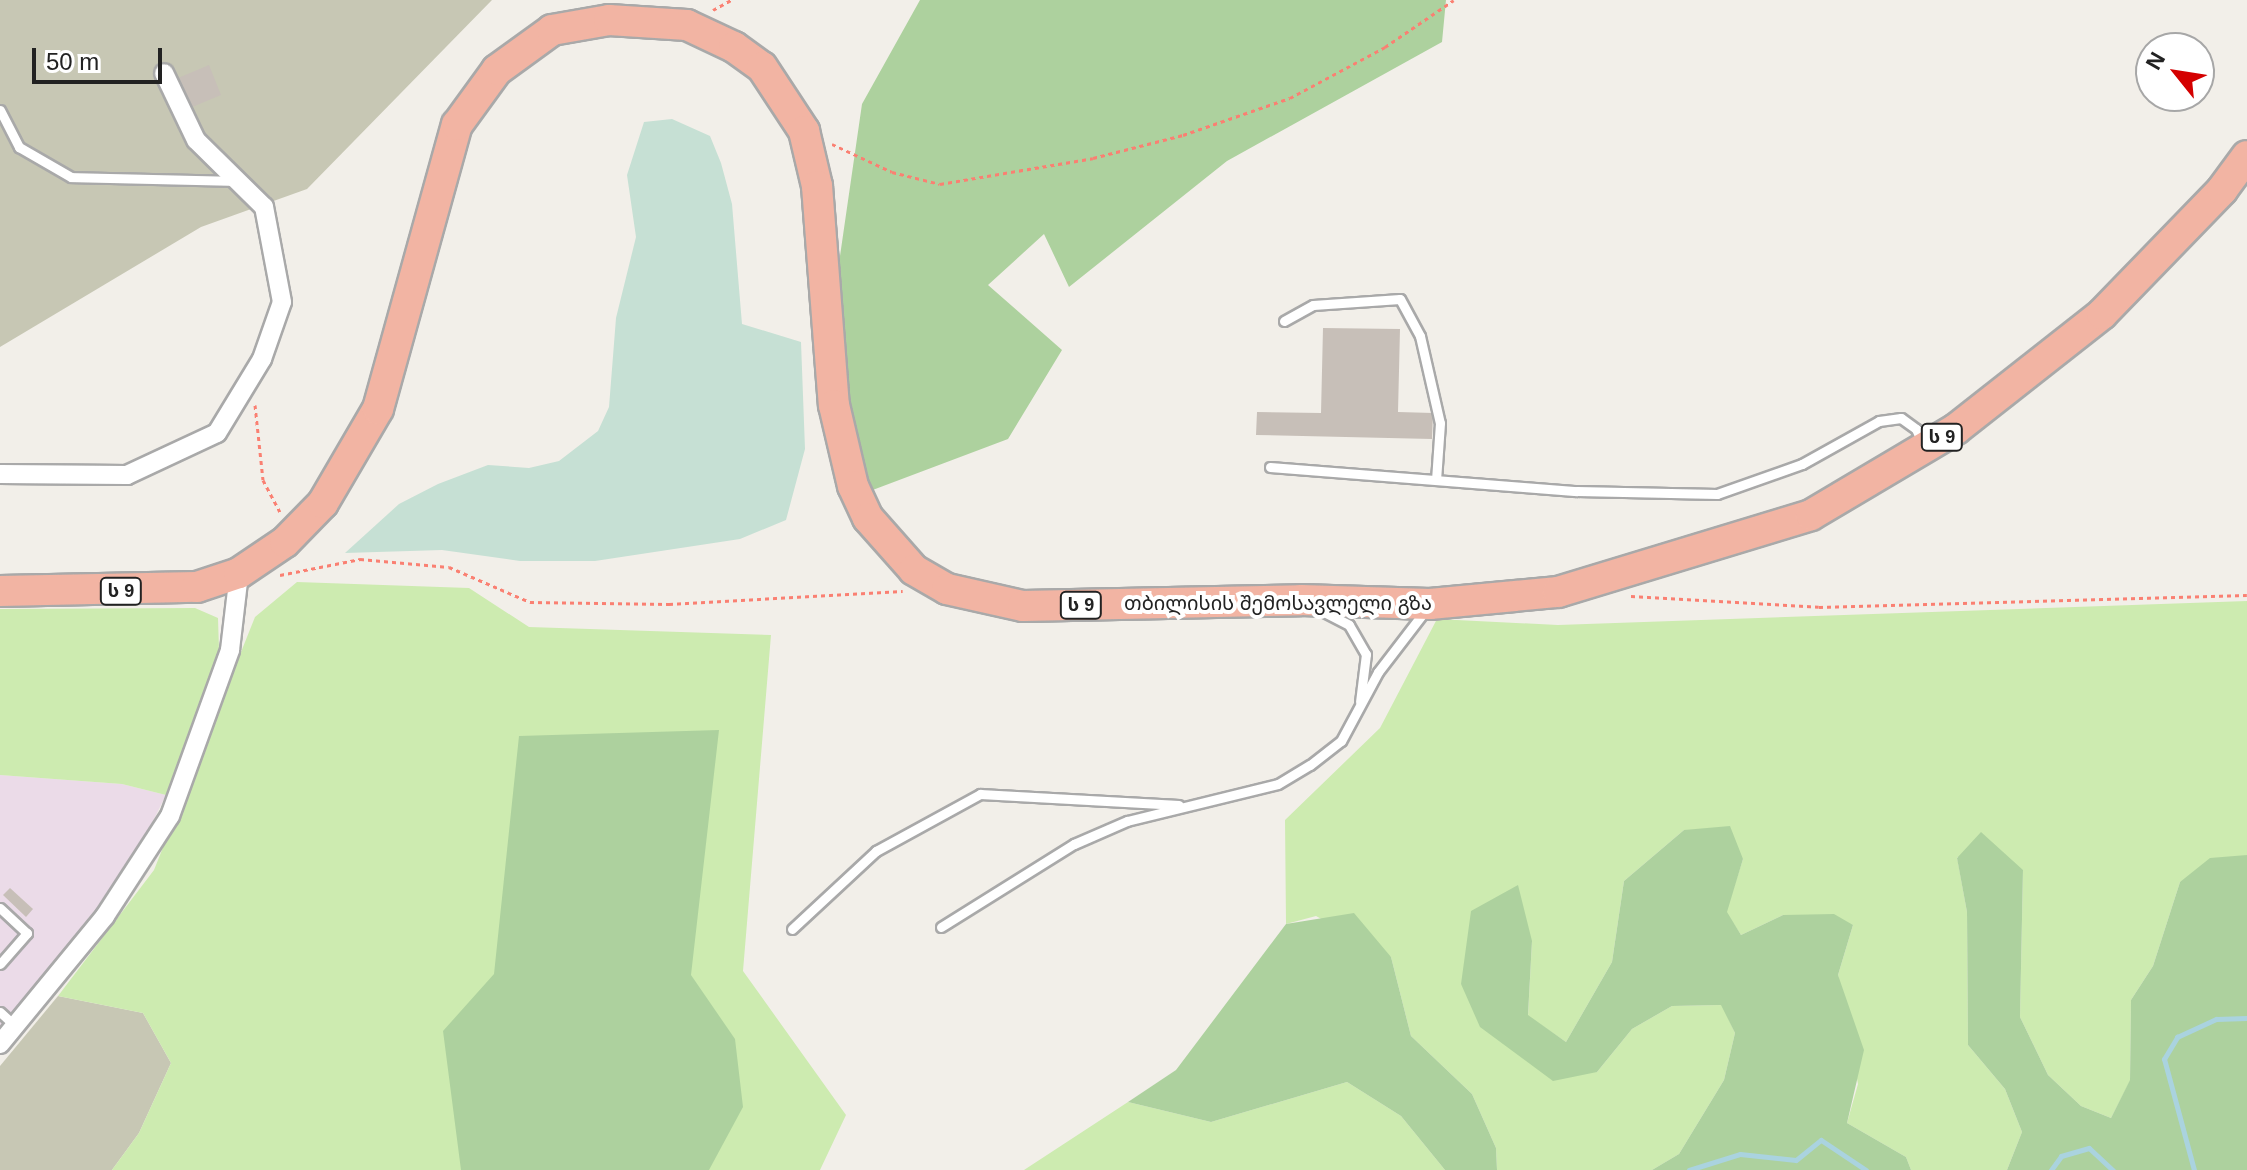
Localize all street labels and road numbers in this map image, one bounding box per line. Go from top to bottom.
road number: ს 9 [1920,423,1964,451]
road number: ს 9 [99,577,143,605]
road number: ს 9 [1059,591,1103,619]
street label: თბილისის შემოსავლელი გზა [1124,591,1432,615]

